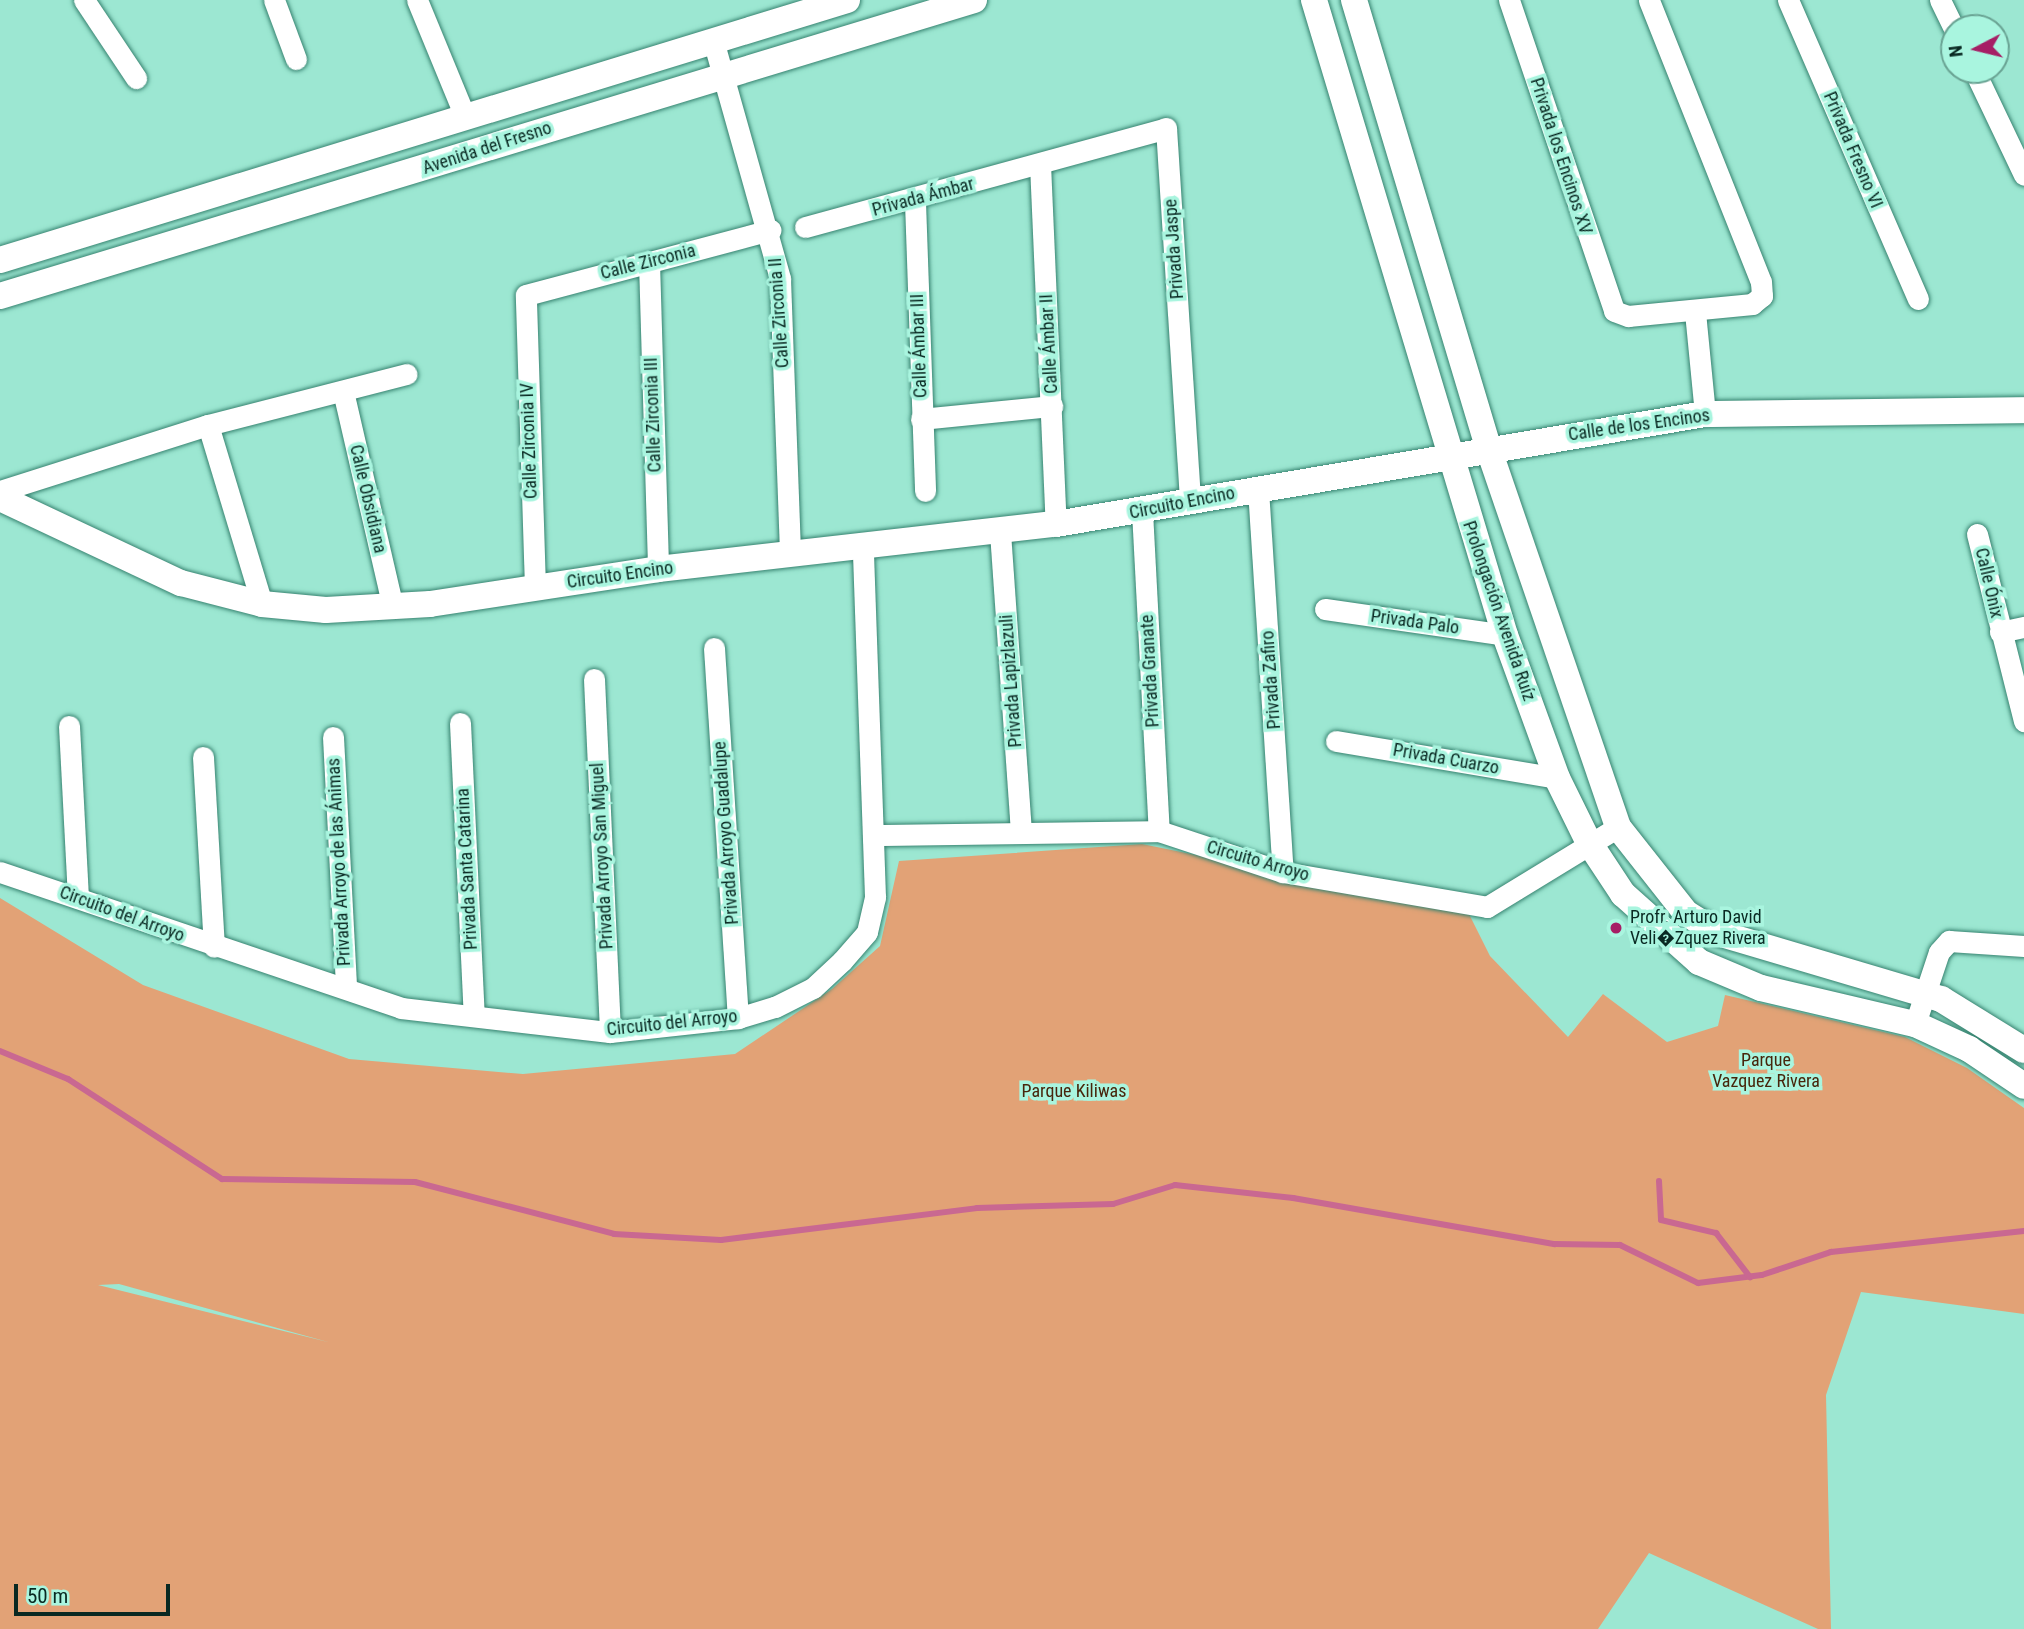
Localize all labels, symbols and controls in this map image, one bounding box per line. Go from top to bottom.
north arrow [1940,14,2010,84]
text: N [1944,44,1968,59]
street label: Privada los Encinos XV [1525,75,1597,237]
street label: Privada Fresno VI [1819,89,1887,211]
street label: Avenida del Fresno [420,117,554,179]
street label: Privada Ámbar [870,173,976,221]
street label: Privada Jaspe [1160,198,1188,300]
street label: Calle Zirconia [598,240,698,284]
street label: Calle Zirconia II [764,257,794,369]
street label: Calle Ámbar III [906,294,932,398]
street label: Calle Ámbar II [1036,294,1062,394]
street label: Calle Zirconia III [640,357,666,473]
street label: Calle Zirconia IV [516,383,542,499]
street label: Calle de los Encinos [1567,404,1711,446]
street label: Calle Obsidiana [345,443,391,555]
street label: Circuito Encino [1127,482,1237,524]
street label: Prolongación Avenida Ruíz [1458,518,1540,704]
street label: Calle Ónix [1970,546,2008,620]
street label: Circuito Encino [566,557,674,593]
street label: Privada Palo [1369,605,1461,639]
street label: Privada Lapizlazuli [996,614,1026,748]
street label: Privada Granate [1136,614,1164,728]
street label: Privada Zafiro [1257,630,1285,730]
street label: Privada Cuarzo [1391,739,1501,779]
street label: Privada Arroyo Guadalupe [709,741,743,925]
street label: Privada Arroyo de las Ánimas [323,757,355,967]
street label: Privada Arroyo San Miguel [586,762,618,950]
street label: Privada Santa Catarina [452,788,482,950]
street label: Circuito Arroyo [1204,836,1312,886]
street label: Circuito del Arroyo [57,881,187,947]
place label: Profr. Arturo David Veli�Zquez Rivera [1630,907,1766,950]
marker: Profr. Arturo David Veli�Zquez Rivera [1608,920,1624,936]
street label: Circuito del Arroyo [606,1005,738,1041]
park label: Parque Vazquez Rivera [1712,1050,1820,1092]
park label: Parque Kiliwas [1022,1080,1126,1102]
scale bar [18,1570,173,1614]
text: 50 m [27,1584,68,1608]

